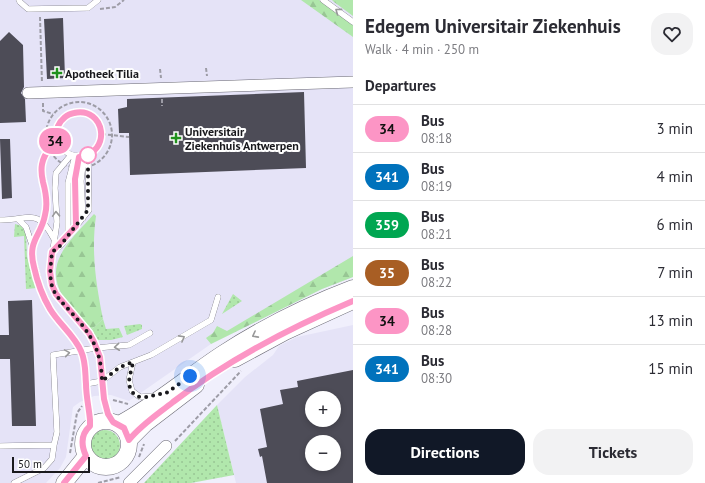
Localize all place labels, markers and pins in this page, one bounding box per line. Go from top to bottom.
place label: Apotheek Tilia [65,66,139,81]
marker: Apotheek Tilia [52,68,62,78]
place label: Universitair Ziekenhuis Antwerpen [185,124,299,153]
marker: Universitair Ziekenhuis Antwerpen [170,132,182,144]
unlabelled marker [79,146,97,164]

